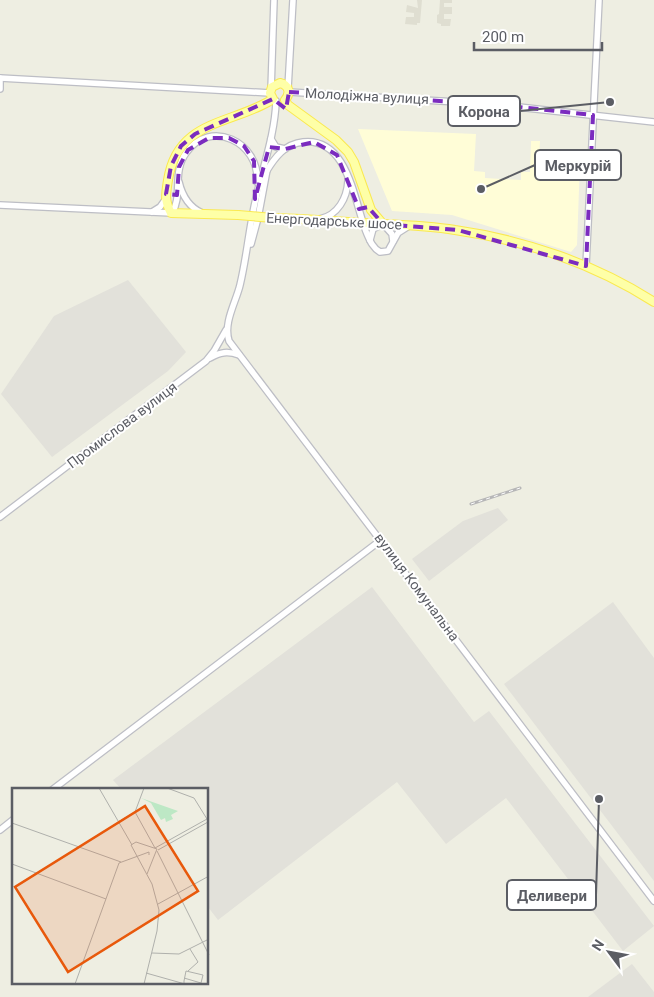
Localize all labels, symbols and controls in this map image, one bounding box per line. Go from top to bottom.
scale bar [474,20,602,52]
text: 200 m [482,28,524,46]
street label: Молодіжна вулиця [305,85,429,107]
callout: Корона [448,96,520,126]
text: Корона [458,103,510,121]
callout: Меркурій [535,150,621,180]
text: Меркурій [545,157,611,175]
street label: Енергодарське шосе [266,209,402,233]
street label: Промислова вулиця [64,378,180,472]
street label: вулиця Комунальна [371,530,463,644]
inset map [12,788,209,984]
callout: Деливери [507,880,596,910]
text: Деливери [517,887,587,905]
north arrow [584,927,634,977]
text: N [589,937,607,954]

